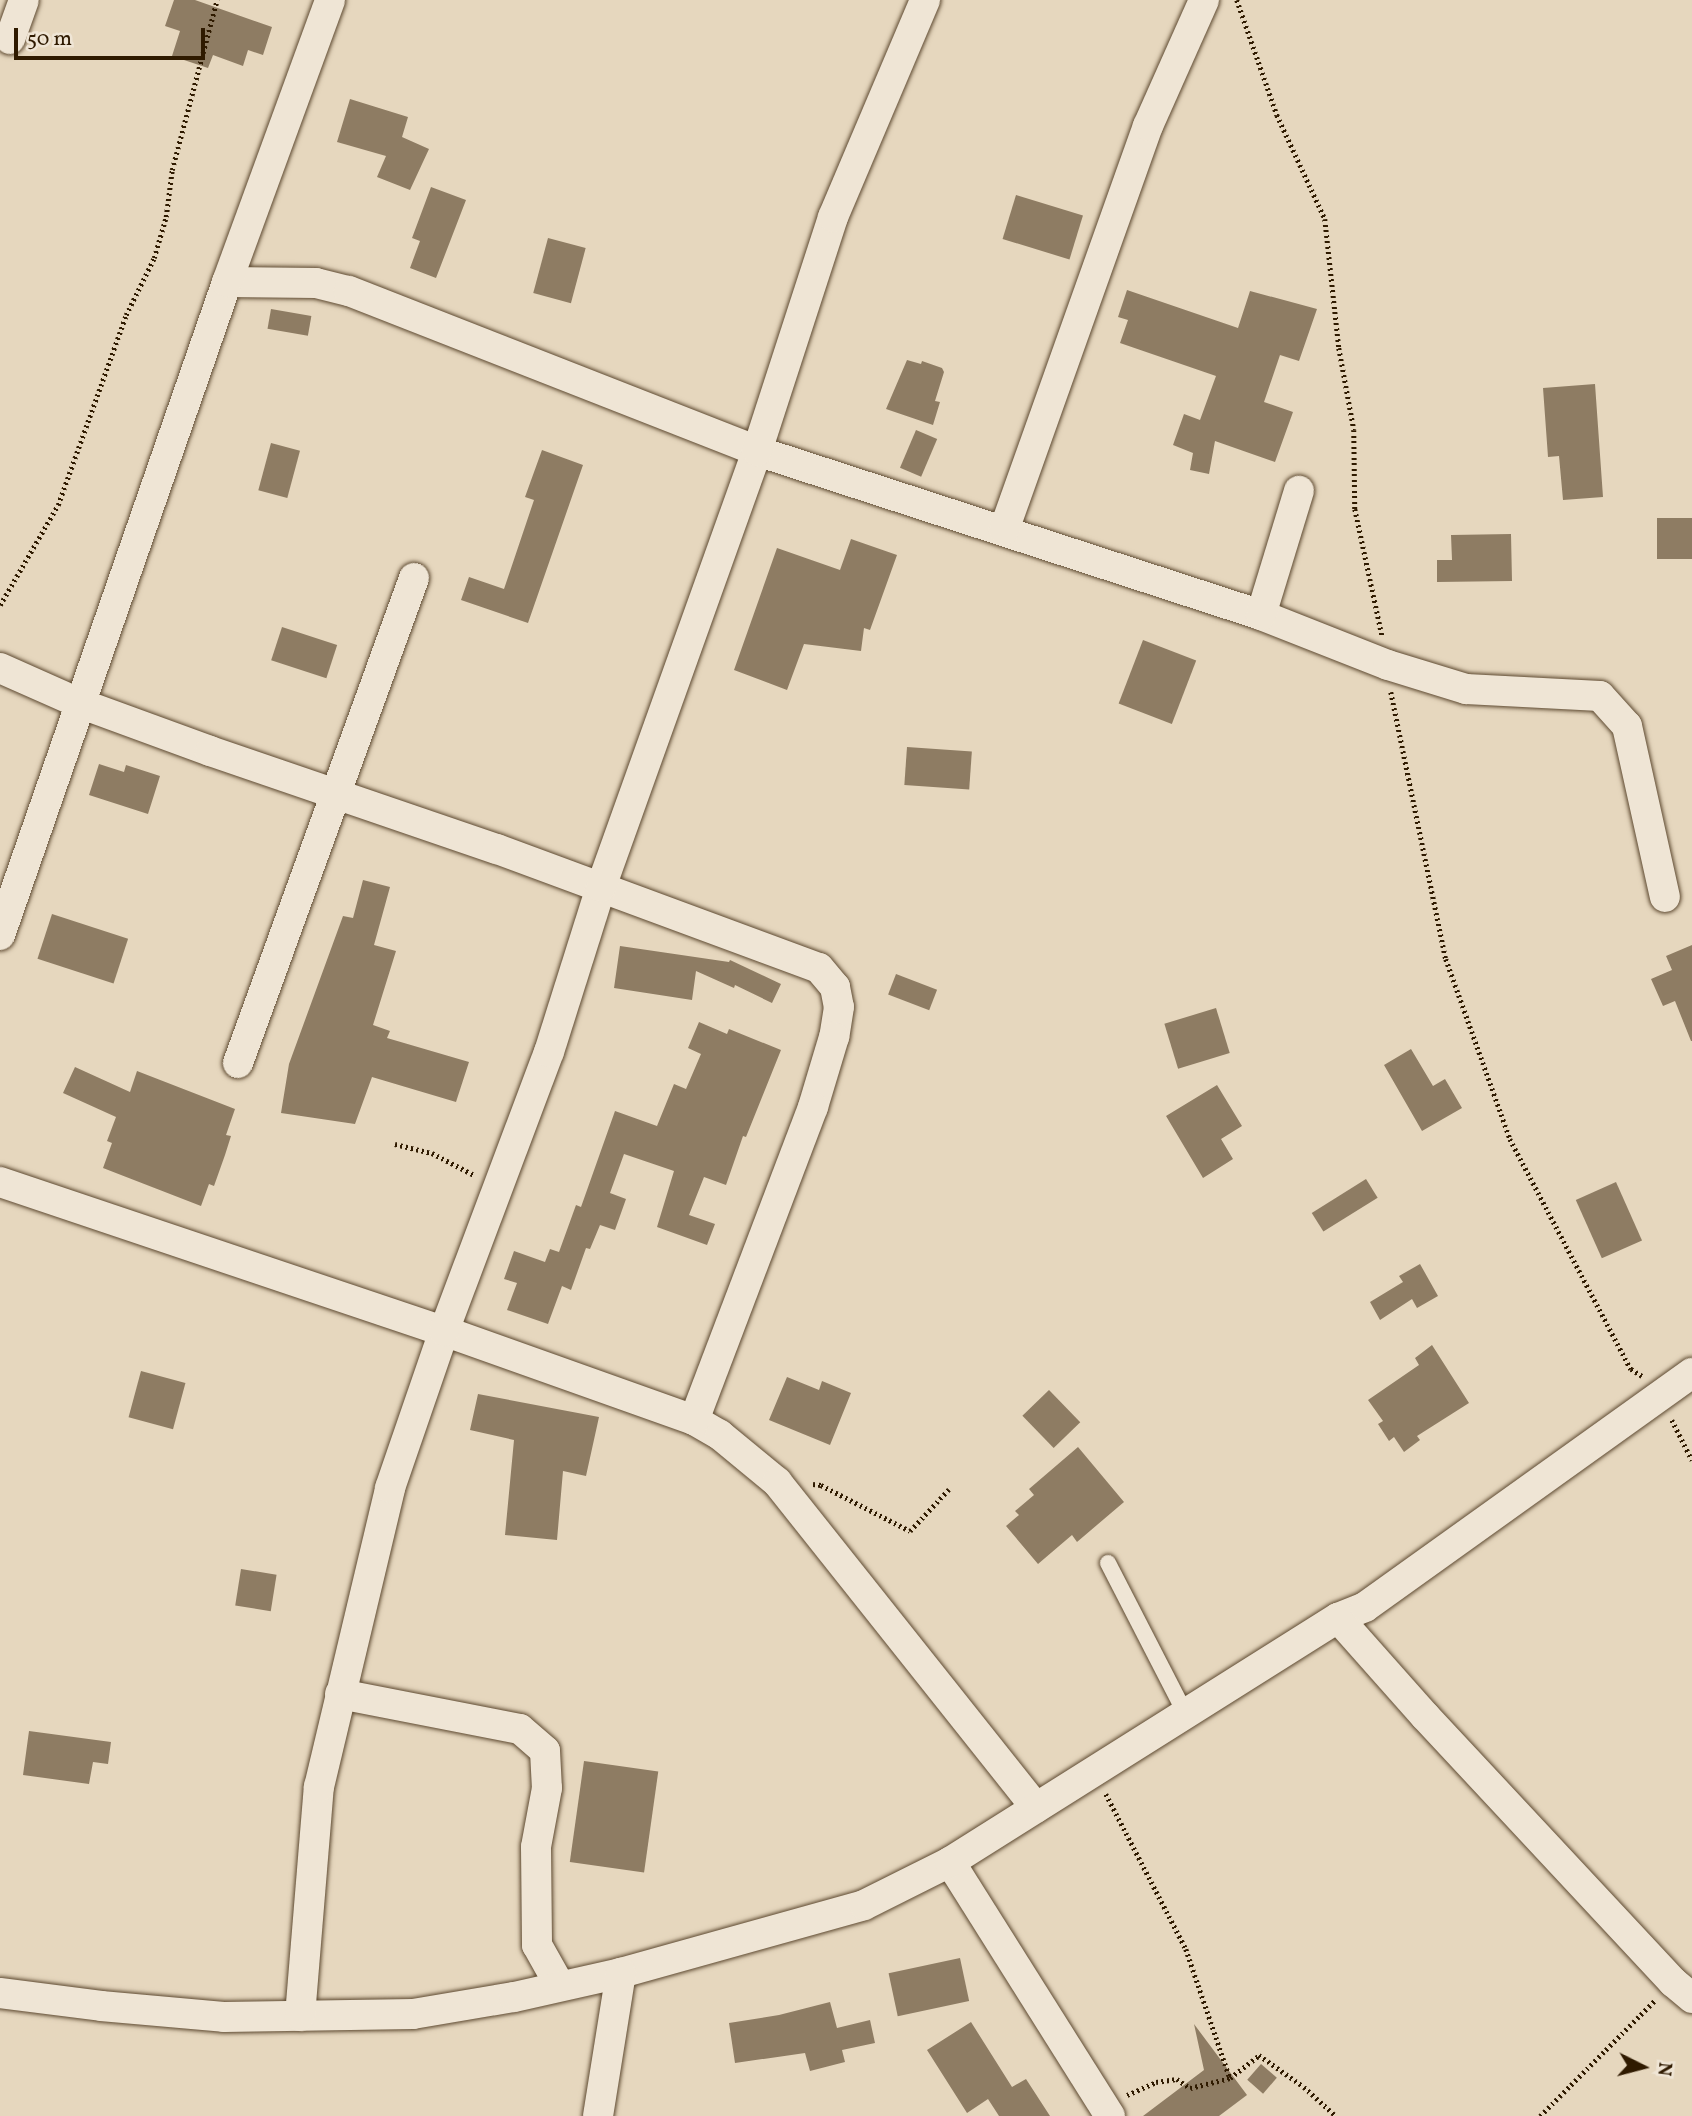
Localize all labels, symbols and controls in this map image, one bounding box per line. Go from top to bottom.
scale bar [18,14,208,58]
text: 50 m [27,25,72,54]
north arrow [1608,2032,1678,2102]
text: N [1650,2061,1678,2077]

